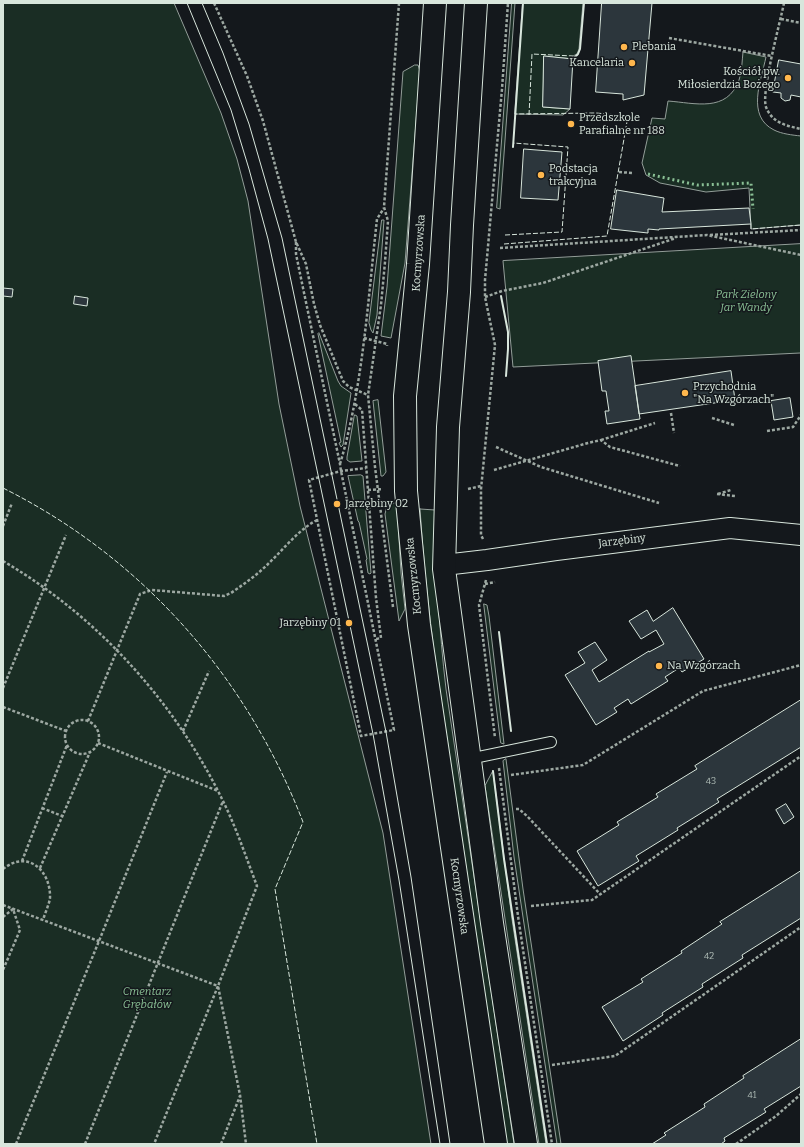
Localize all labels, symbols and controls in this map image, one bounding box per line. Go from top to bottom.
place label: Plebania [632,40,676,54]
marker: Plebania [619,42,629,52]
place label: Kancelaria [569,56,624,70]
marker: Kancelaria [627,58,637,68]
place label: Kościół pw. Miłosierdzia Bożego [678,65,780,91]
marker: Kościół pw. Miłosierdzia Bożego [783,73,793,83]
place label: Przedszkole Parafialne nr 188 [579,111,665,137]
marker: Przedszkole Parafialne nr 188 [566,119,576,129]
place label: Podstacja trakcyjna [549,162,598,188]
marker: Podstacja trakcyjna [536,170,546,180]
street label: Kocmyrzowska [410,214,428,292]
park label: Park Zielony Jar Wandy [715,288,777,314]
place label: Przychodnia "Na Wzgórzach" [693,380,774,406]
marker: Przychodnia "Na Wzgórzach" [680,388,690,398]
place label: Jarzębiny 02 [345,497,408,511]
marker: Jarzębiny 02 [332,499,342,509]
street label: Jarzębiny [598,532,646,550]
street label: Kocmyrzowska [403,537,425,615]
place label: Jarzębiny 01 [280,616,341,630]
marker: Jarzębiny 01 [344,618,354,628]
place label: Na Wzgórzach [667,659,740,673]
marker: Na Wzgórzach [654,661,664,671]
house number: 43 [706,776,716,786]
street label: Kocmyrzowska [447,857,471,935]
house number: 42 [704,951,714,961]
park label: Cmentarz Grębałów [123,985,171,1011]
house number: 41 [748,1090,756,1100]

